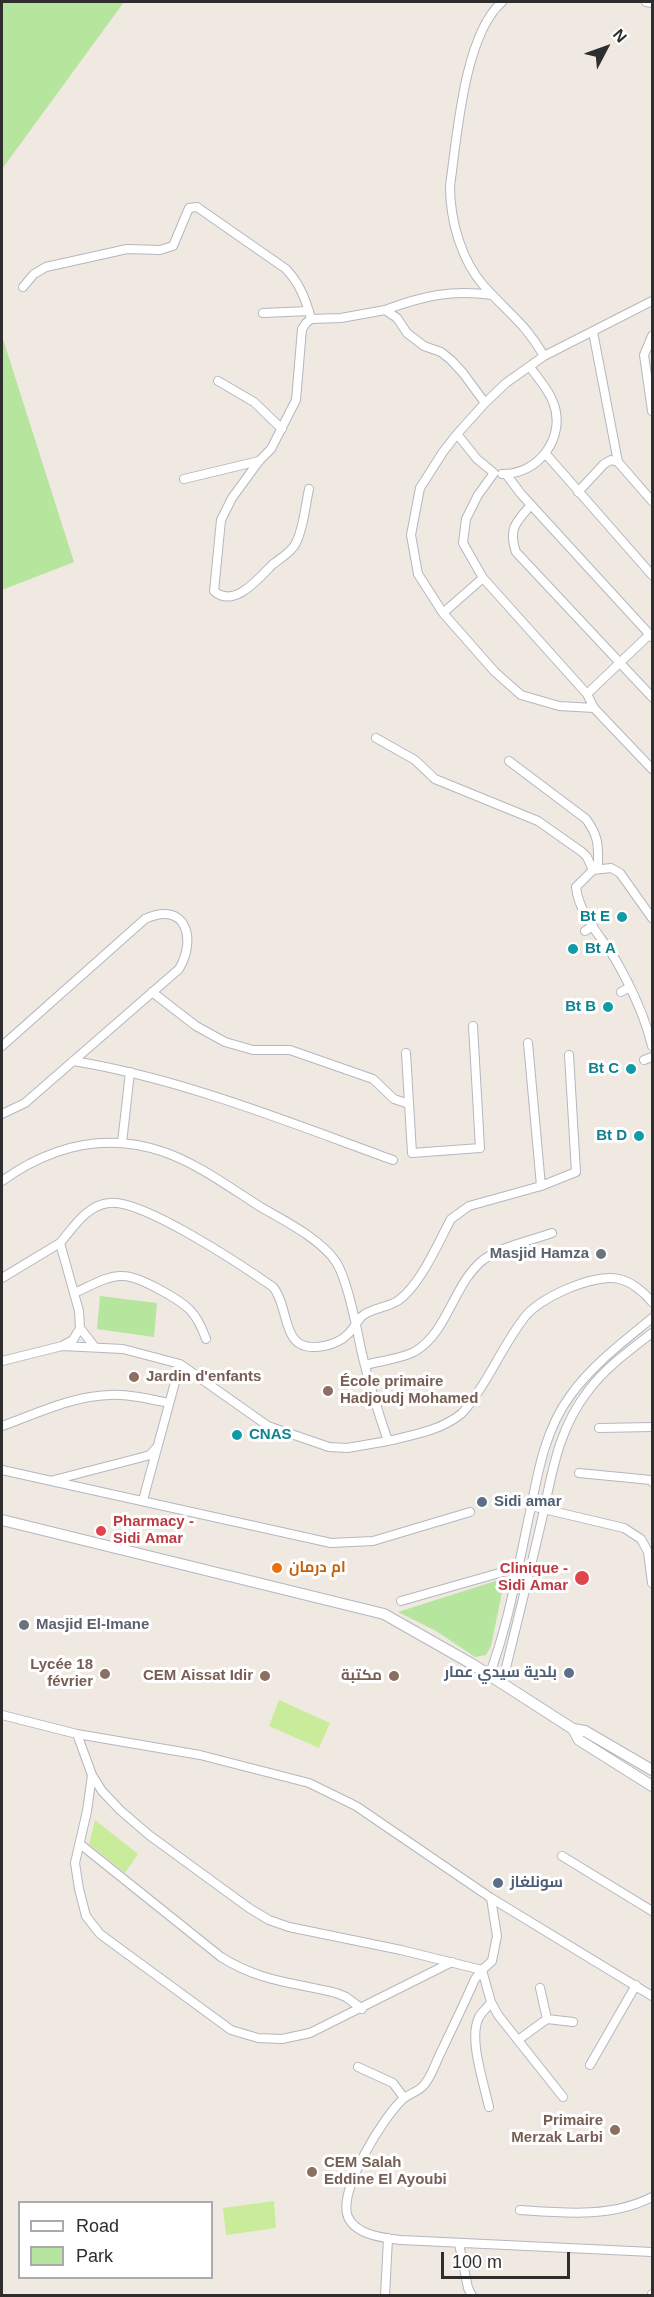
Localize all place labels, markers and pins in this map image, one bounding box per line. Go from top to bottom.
place label: Bt E [580,908,610,926]
marker: Bt E [615,910,629,924]
place label: Bt A [585,940,616,958]
marker: Bt A [566,942,580,956]
place label: Bt B [565,998,596,1016]
marker: Bt B [601,1000,615,1014]
place label: Bt C [588,1060,619,1078]
marker: Bt C [624,1062,638,1076]
place label: Bt D [596,1127,627,1145]
marker: Bt D [632,1129,646,1143]
place label: Masjid Hamza [490,1245,589,1263]
marker: Masjid Hamza [594,1247,608,1261]
place label: Jardin d'enfants [146,1368,261,1386]
marker: Jardin d'enfants [127,1370,141,1384]
place label: École primaire Hadjoudj Mohamed [340,1373,478,1408]
marker: École primaire Hadjoudj Mohamed [321,1384,335,1398]
place label: CNAS [249,1426,292,1444]
marker: CNAS [230,1428,244,1442]
place label: Sidi amar [494,1493,562,1511]
marker: Sidi amar [475,1495,489,1509]
place label: Pharmacy - Sidi Amar [113,1513,194,1548]
marker: Pharmacy - Sidi Amar [94,1524,108,1538]
place label: ام درمان [289,1559,346,1577]
place label: Clinique - Sidi Amar [498,1560,568,1595]
marker: ام درمان [270,1561,284,1575]
marker: Clinique - Sidi Amar [573,1569,591,1587]
place label: Masjid El-Imane [36,1616,149,1634]
marker: Masjid El-Imane [17,1618,31,1632]
place label: Lycée 18 février [30,1656,93,1691]
place label: بلدية سيدي عمار [444,1664,557,1682]
marker: بلدية سيدي عمار [562,1666,576,1680]
marker: Lycée 18 février [98,1667,112,1681]
place label: CEM Aissat Idir [143,1667,253,1685]
place label: مكتبة [341,1667,382,1685]
marker: CEM Aissat Idir [258,1669,272,1683]
marker: مكتبة [387,1669,401,1683]
place label: سونلغاز [510,1874,563,1892]
marker: سونلغاز [491,1876,505,1890]
place label: Primaire Merzak Larbi [511,2112,603,2147]
marker: Primaire Merzak Larbi [608,2123,622,2137]
place label: CEM Salah Eddine El Ayoubi [324,2154,447,2189]
marker: CEM Salah Eddine El Ayoubi [305,2165,319,2179]

